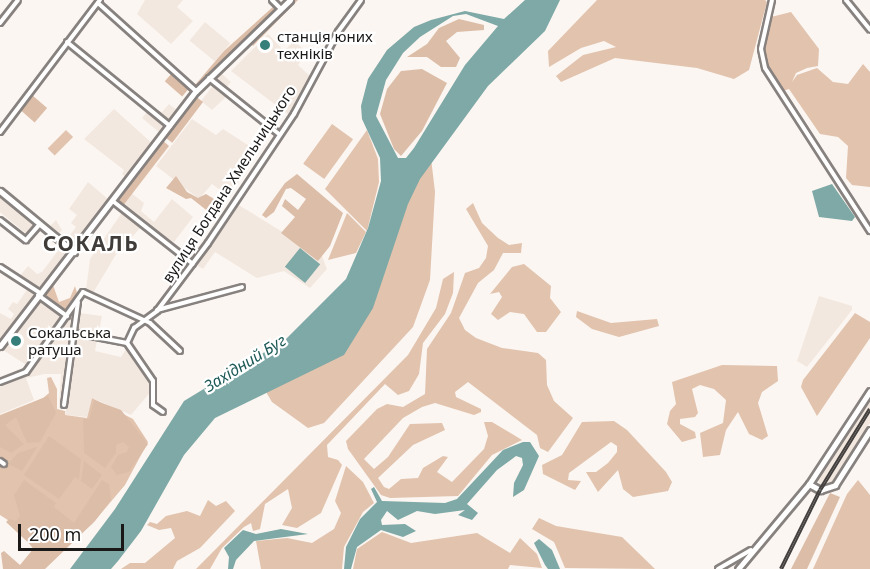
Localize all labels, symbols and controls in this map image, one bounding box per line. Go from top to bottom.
place label: станція юних техніків [277,27,373,62]
marker: станція юних техніків [258,38,272,52]
street label: вулиця Богдана Хмельницького [158,82,300,286]
district label: СОКАЛЬ [43,230,139,256]
place label: Сокальська ратуша [28,323,111,358]
water label: Західний Буг [201,330,289,396]
marker: Сокальська ратуша [9,334,23,348]
scale bar [21,512,128,550]
text: 200 m [29,522,81,546]

